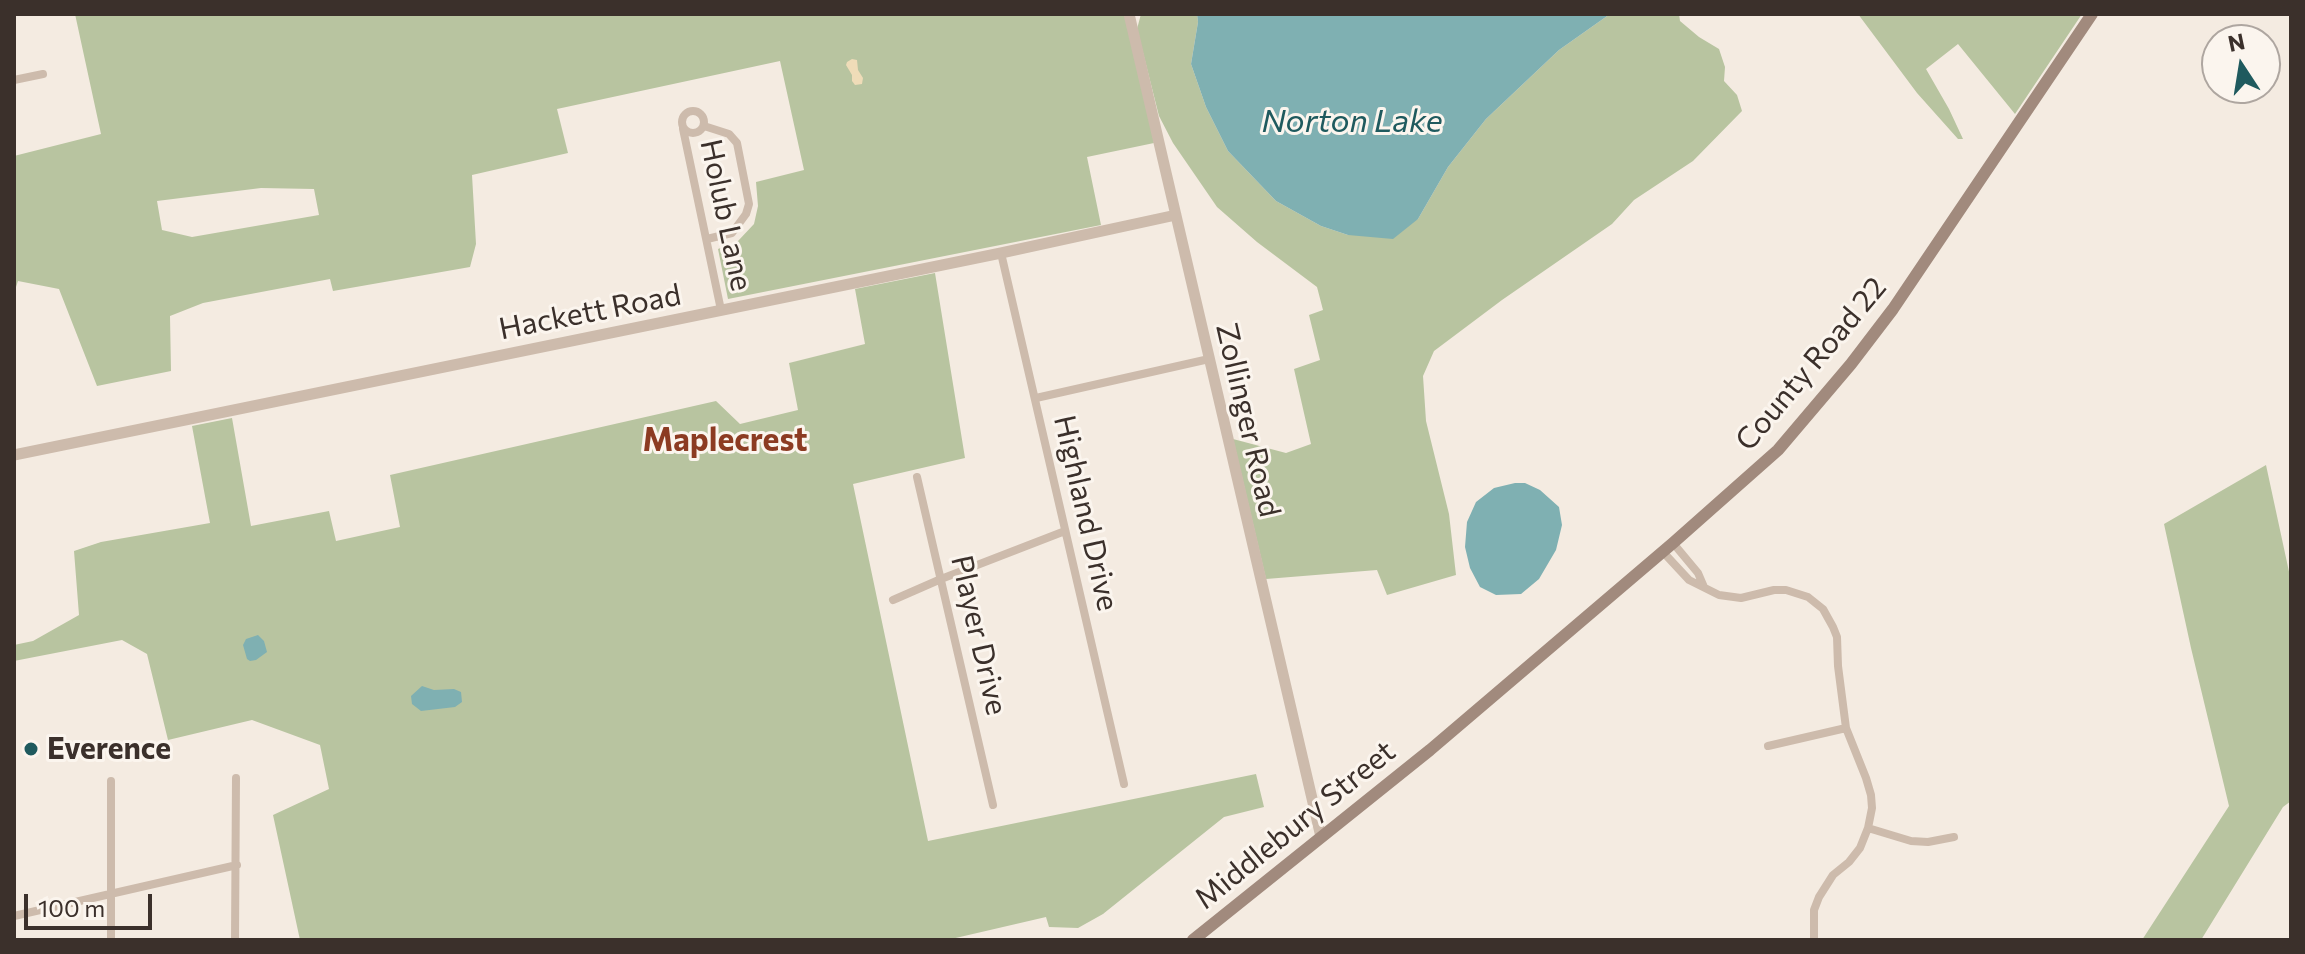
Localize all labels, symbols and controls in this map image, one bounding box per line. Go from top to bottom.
north arrow [2201,24,2281,104]
text: N [2225,27,2247,57]
water label: Norton Lake [1261,102,1443,140]
street label: Holub Lane [692,136,760,294]
street label: County Road 22 [1728,270,1894,458]
street label: Hackett Road [496,277,684,347]
street label: Zollinger Road [1208,320,1288,520]
street label: Highland Drive [1046,412,1126,614]
district label: Maplecrest [642,421,808,459]
street label: Player Drive [943,552,1015,718]
place label: Everence [47,731,171,767]
street label: Middlebury Street [1188,733,1402,917]
marker: Everence [22,740,40,758]
scale bar [28,878,156,928]
text: 100 m [38,893,105,922]

